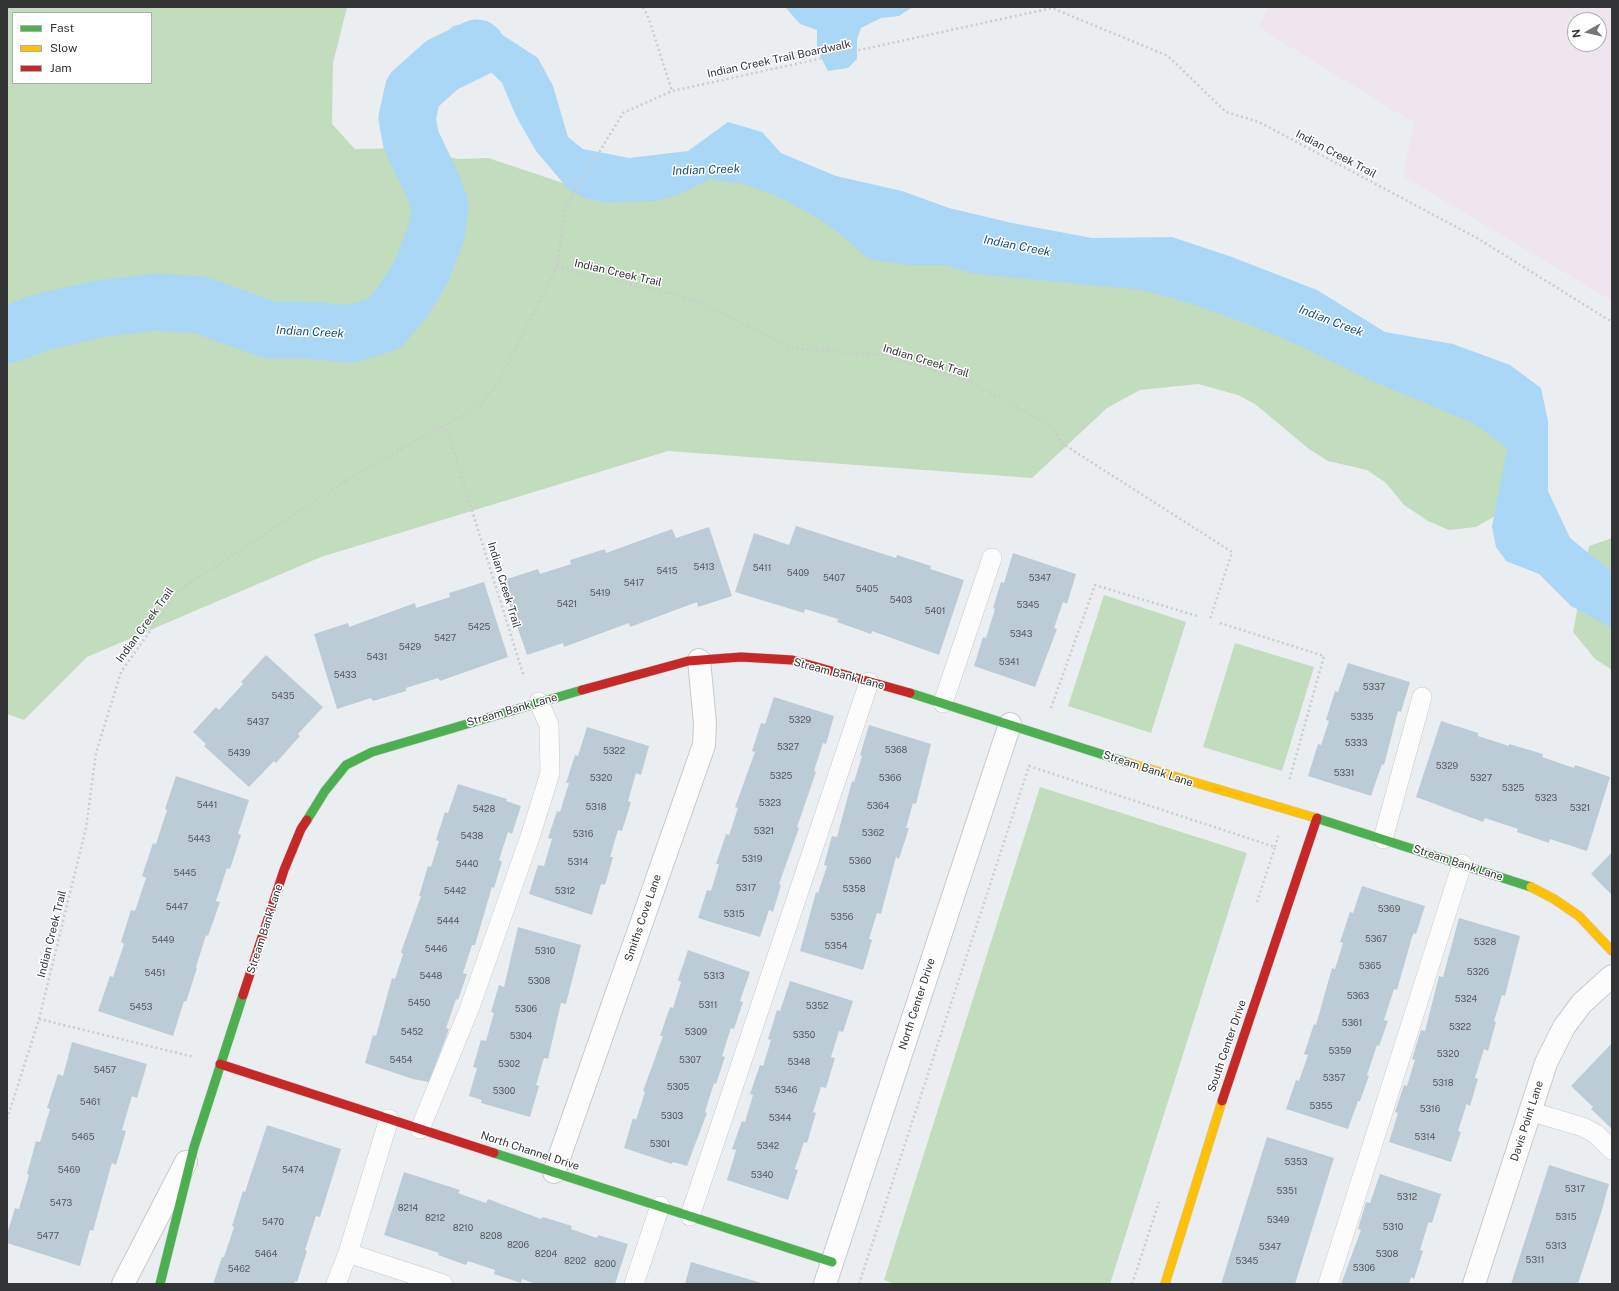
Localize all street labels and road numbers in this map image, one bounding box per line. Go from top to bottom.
street label: Indian Creek Trail Boardwalk [706,37,852,81]
street label: Indian Creek Trail [1293,127,1379,181]
street label: Indian Creek Trail [573,257,663,289]
street label: Indian Creek Trail [881,342,971,380]
street label: Indian Creek Trail [485,540,523,630]
street label: Indian Creek Trail [113,585,177,665]
street label: Stream Bank Lane [792,656,886,692]
street label: Stream Bank Lane [465,691,559,729]
street label: Stream Bank Lane [1101,748,1195,790]
street label: Stream Bank Lane [1411,842,1505,884]
street label: Smiths Cove Lane [622,873,664,963]
street label: Stream Bank Lane [244,882,286,976]
street label: Indian Creek Trail [35,889,69,979]
street label: North Center Drive [896,957,938,1051]
street label: South Center Drive [1205,998,1249,1094]
street label: Davis Point Lane [1508,1079,1546,1163]
street label: North Channel Drive [479,1129,581,1173]

